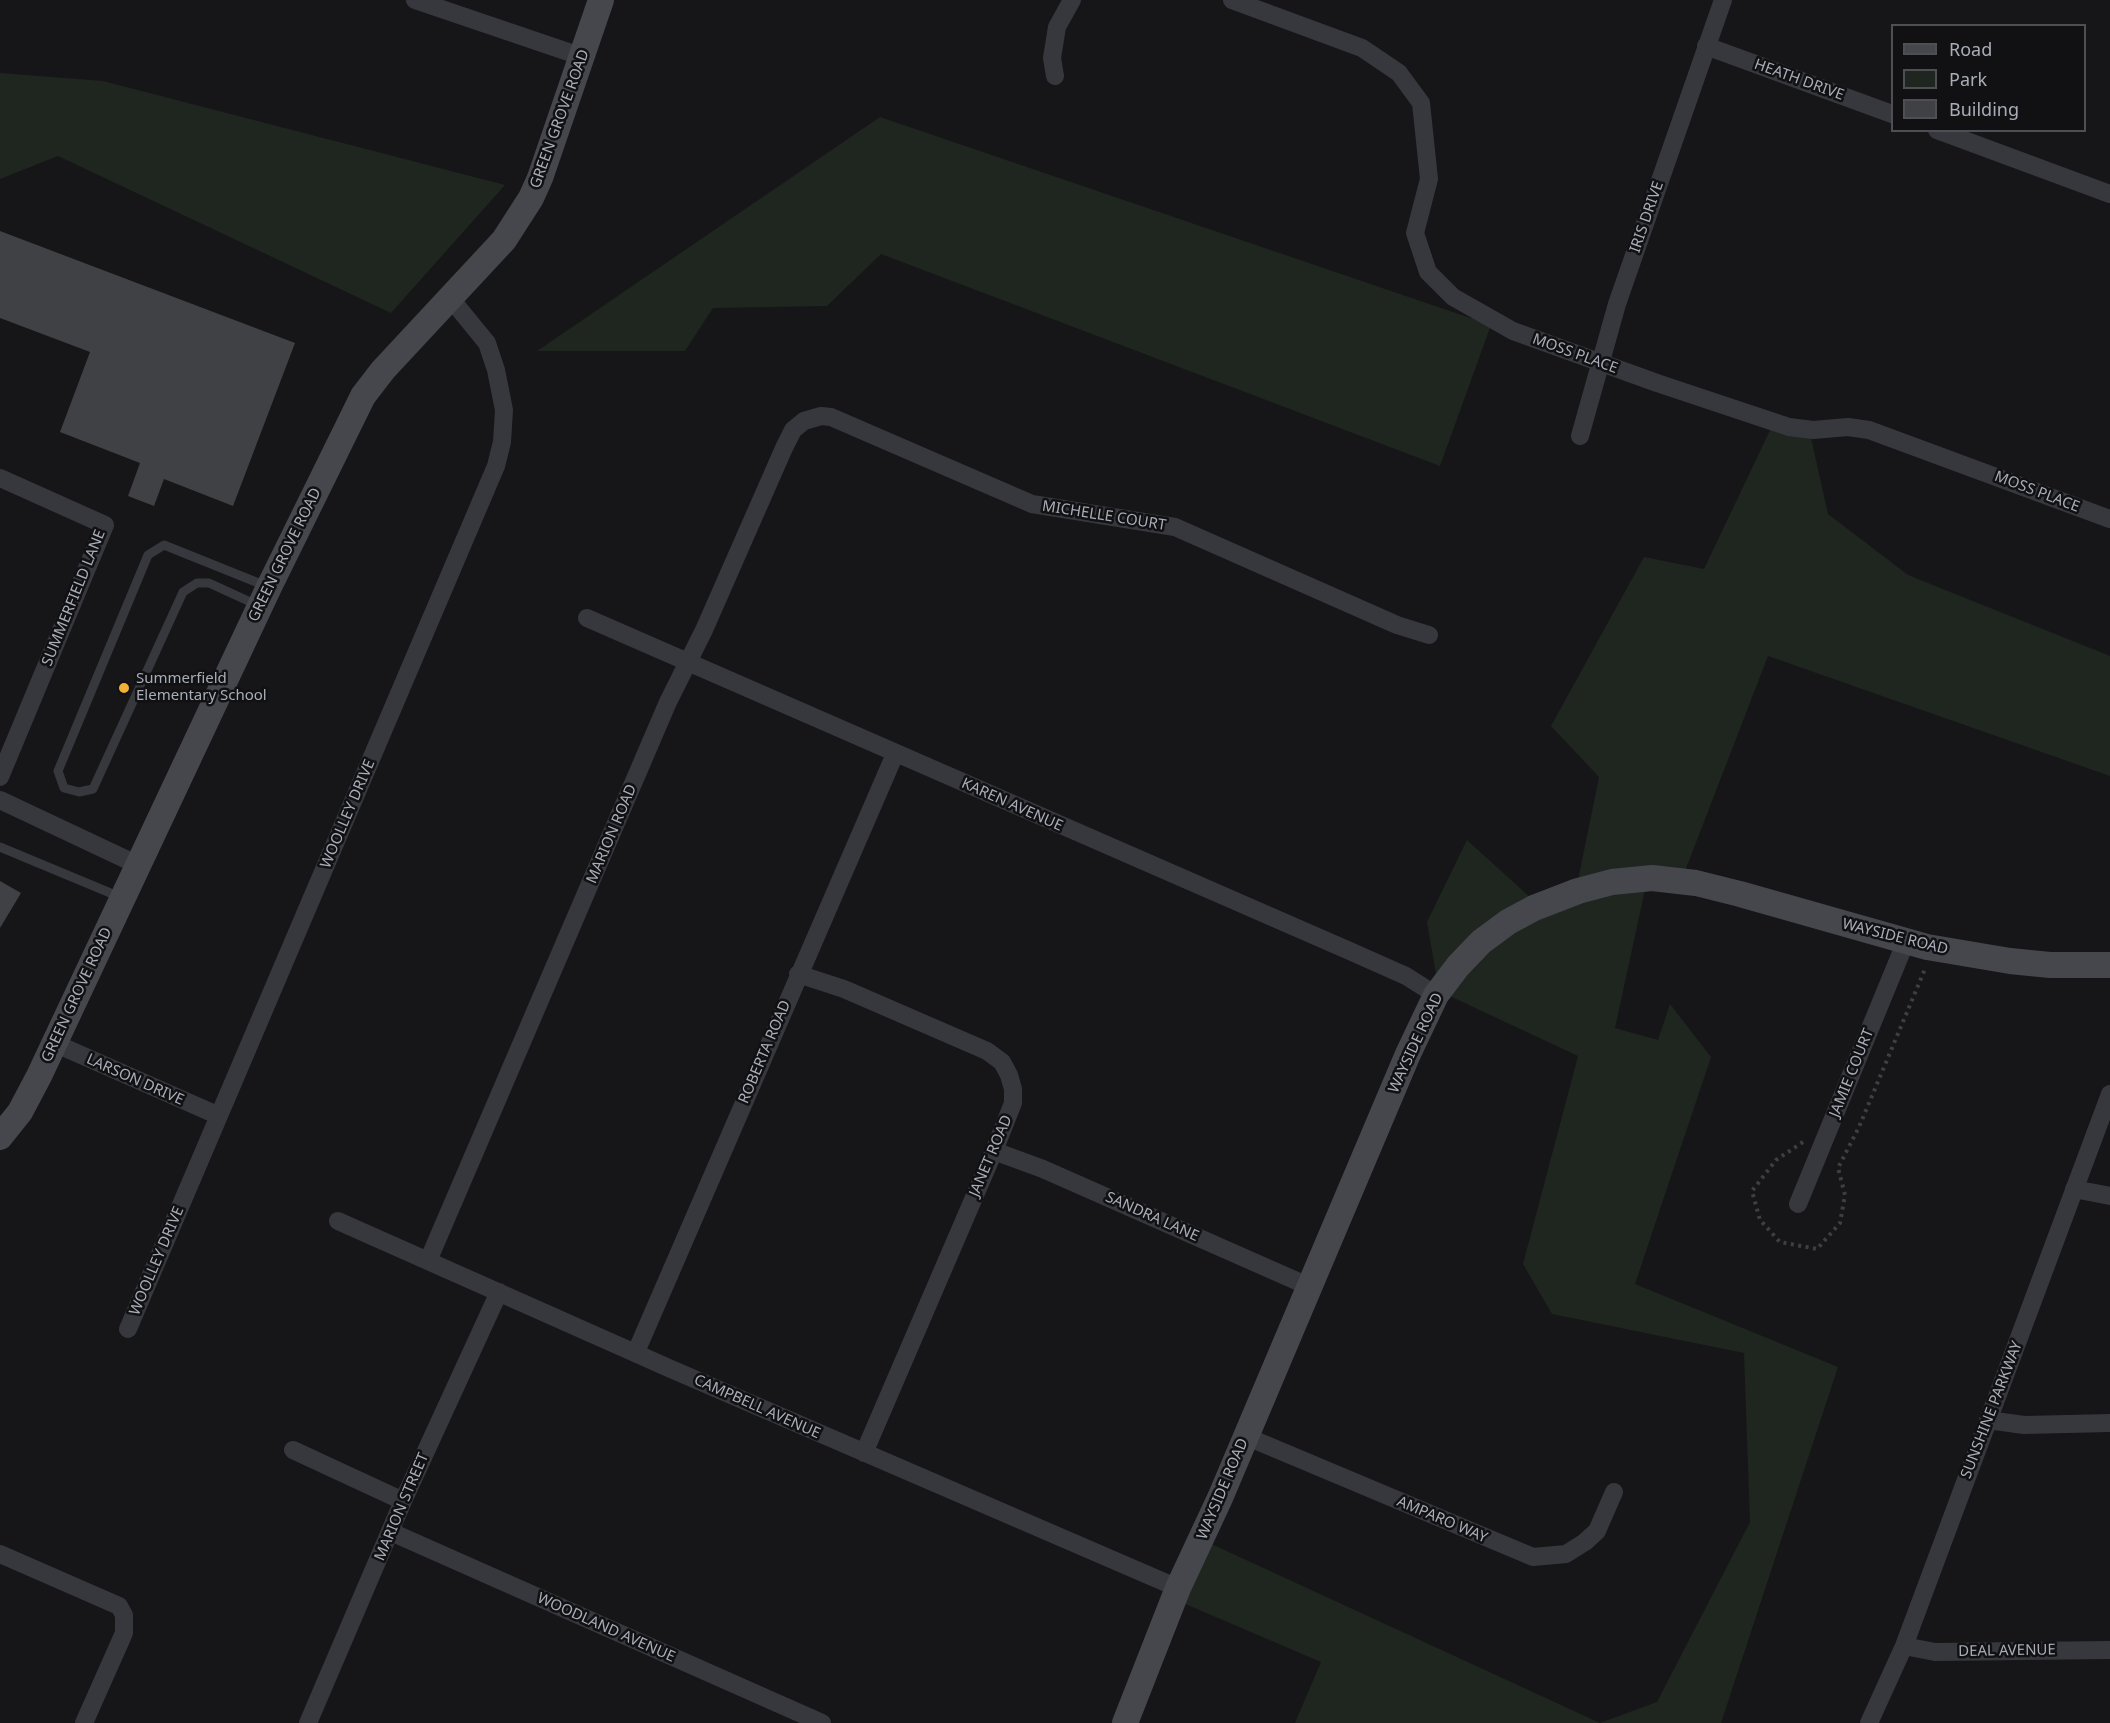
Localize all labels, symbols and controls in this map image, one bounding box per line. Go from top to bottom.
legend [1891,24,2086,132]
text: Road [1949,37,1992,61]
street label: GREEN GROVE ROAD [526,47,594,191]
street label: HEATH DRIVE [1752,55,1846,105]
text: Park [1949,67,1987,91]
text: Building [1949,97,2019,121]
street label: IRIS DRIVE [1626,179,1668,255]
street label: MOSS PLACE [1530,330,1620,378]
street label: MOSS PLACE [1992,468,2082,516]
street label: GREEN GROVE ROAD [245,485,325,625]
street label: MICHELLE COURT [1041,497,1167,535]
street label: SUMMERFIELD LANE [38,527,110,669]
place label: Summerfield Elementary School [136,670,267,705]
marker: Summerfield Elementary School [117,681,131,695]
street label: WOOLLEY DRIVE [317,757,379,871]
street label: KAREN AVENUE [959,775,1065,835]
street label: MARION ROAD [583,782,641,886]
street label: WAYSIDE ROAD [1840,915,1950,959]
street label: GREEN GROVE ROAD [38,925,116,1065]
street label: WAYSIDE ROAD [1385,990,1447,1096]
street label: ROBERTA ROAD [735,998,795,1106]
street label: JAMIE COURT [1826,1026,1878,1120]
street label: LARSON DRIVE [84,1050,186,1110]
street label: JANET ROAD [966,1112,1016,1200]
street label: SANDRA LANE [1103,1188,1201,1246]
street label: WOOLLEY DRIVE [126,1204,188,1318]
street label: SUNSHINE PARKWAY [1957,1339,2027,1481]
street label: CAMPBELL AVENUE [691,1371,823,1443]
street label: WAYSIDE ROAD [1194,1436,1252,1542]
street label: MARION STREET [371,1450,433,1564]
street label: AMPARO WAY [1394,1493,1490,1547]
street label: WOODLAND AVENUE [534,1589,678,1667]
street label: DEAL AVENUE [1958,1641,2056,1661]

